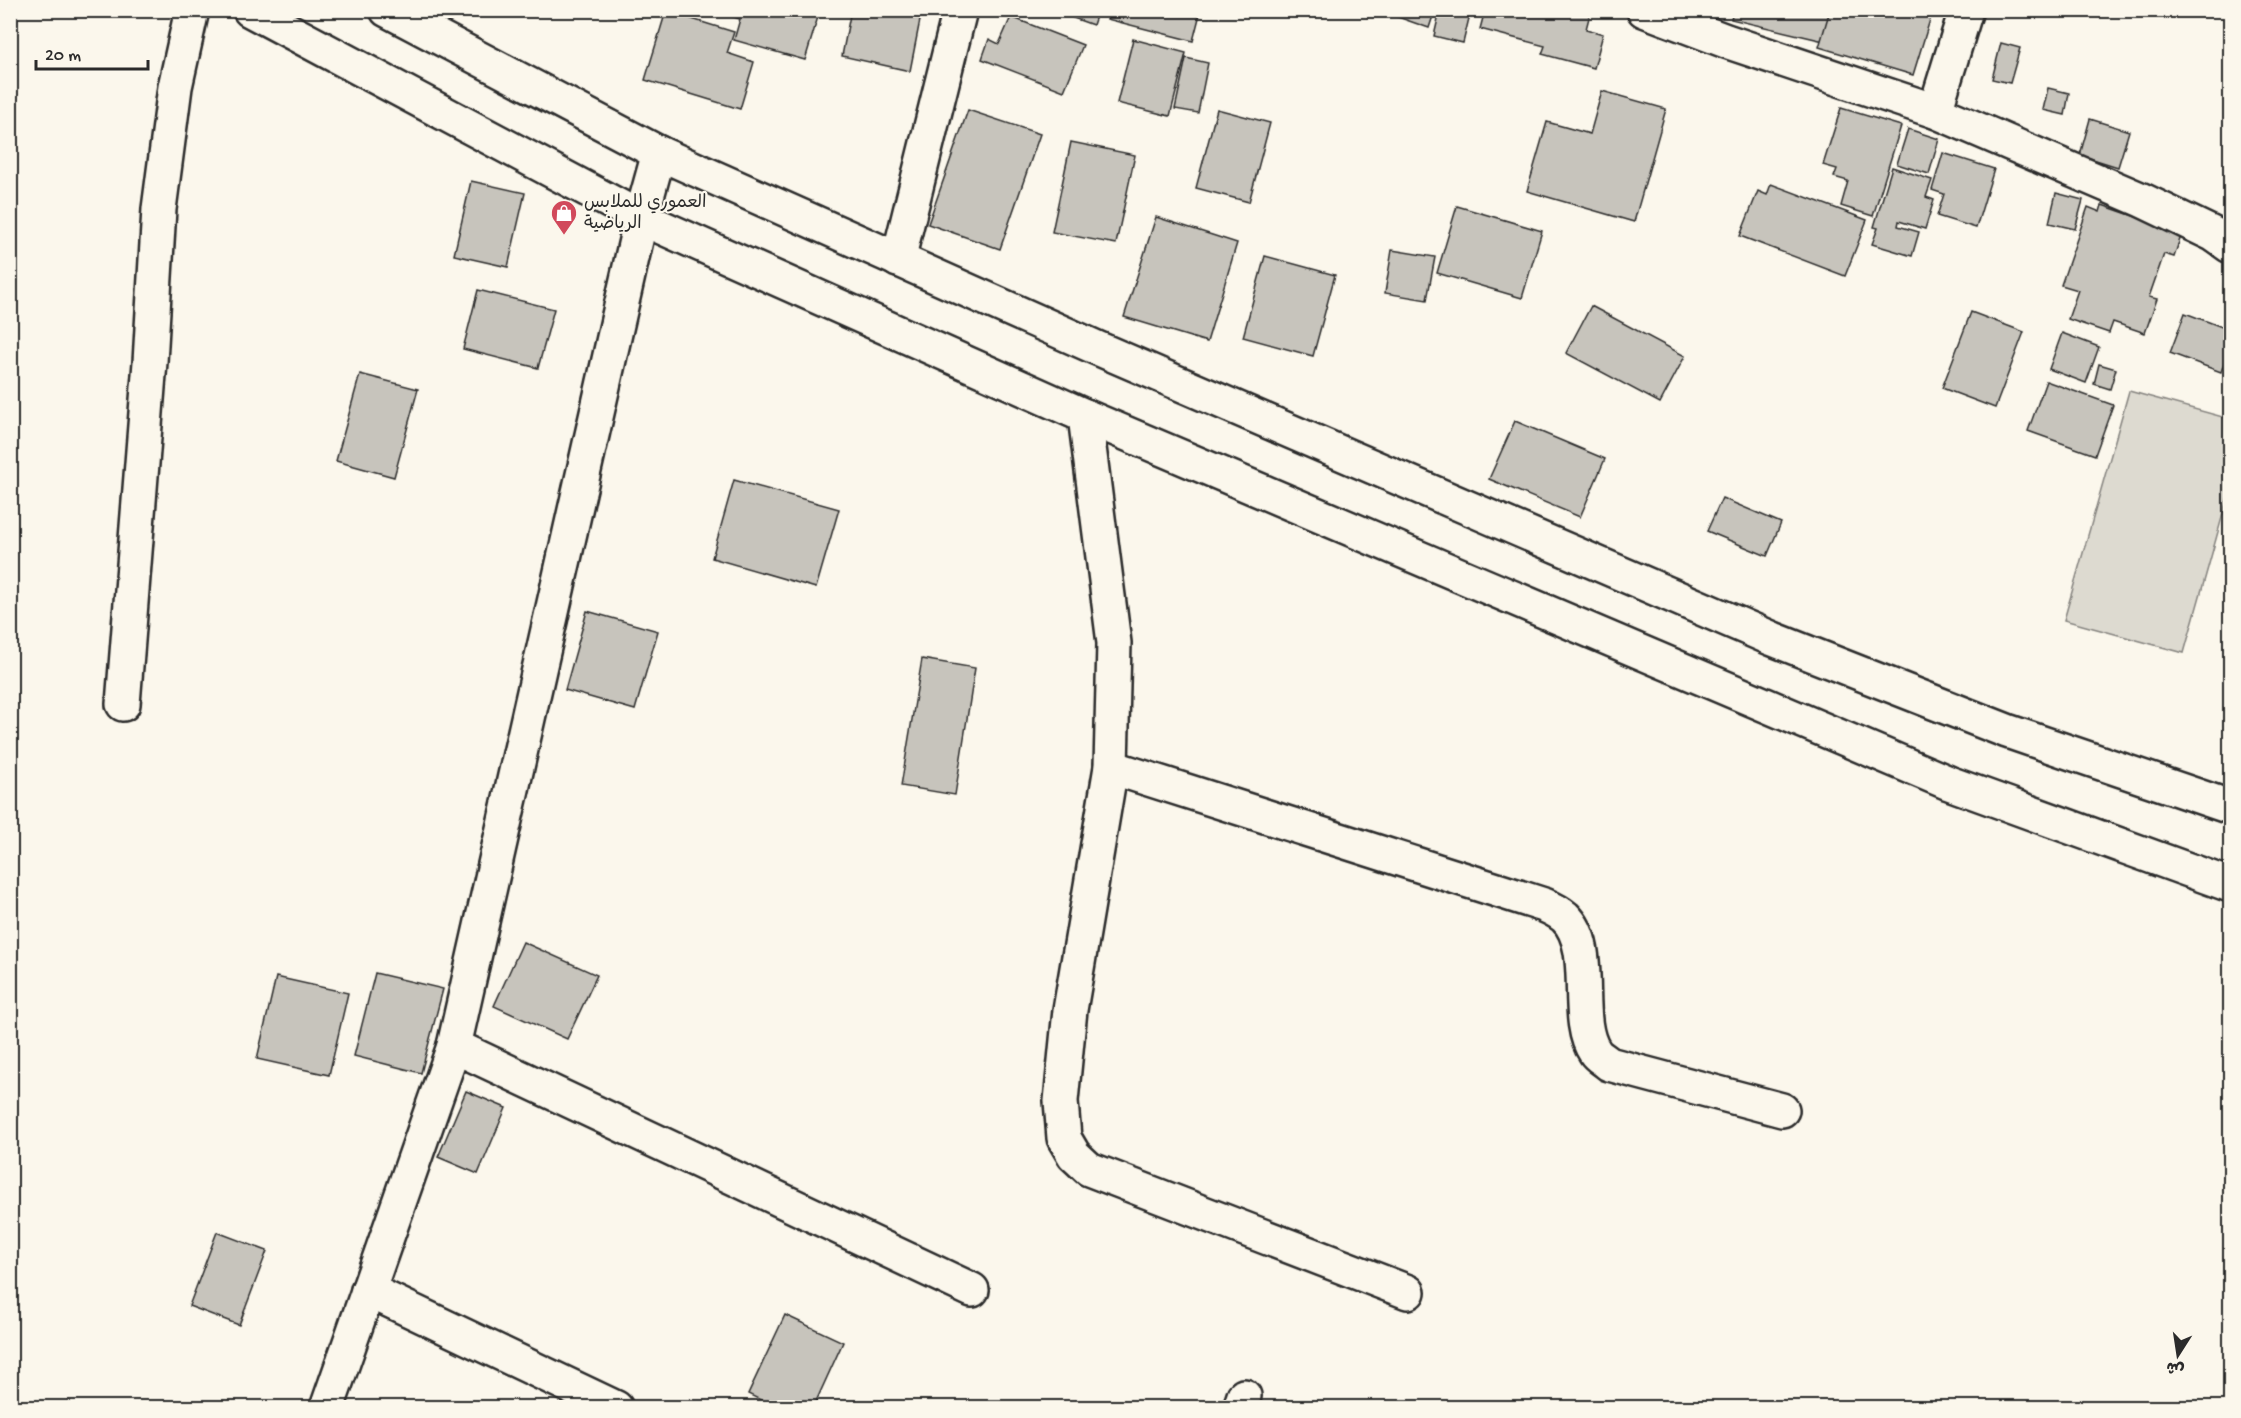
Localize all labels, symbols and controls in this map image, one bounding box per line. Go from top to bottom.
scale bar [36,33,148,71]
text: 20 m [45,46,81,67]
place label: العموري للملابس الرياضية [584,193,707,235]
shop icon: العموري للملابس الرياضية [549,198,579,236]
north arrow [2148,1325,2208,1385]
text: ش [2165,1355,2186,1377]

